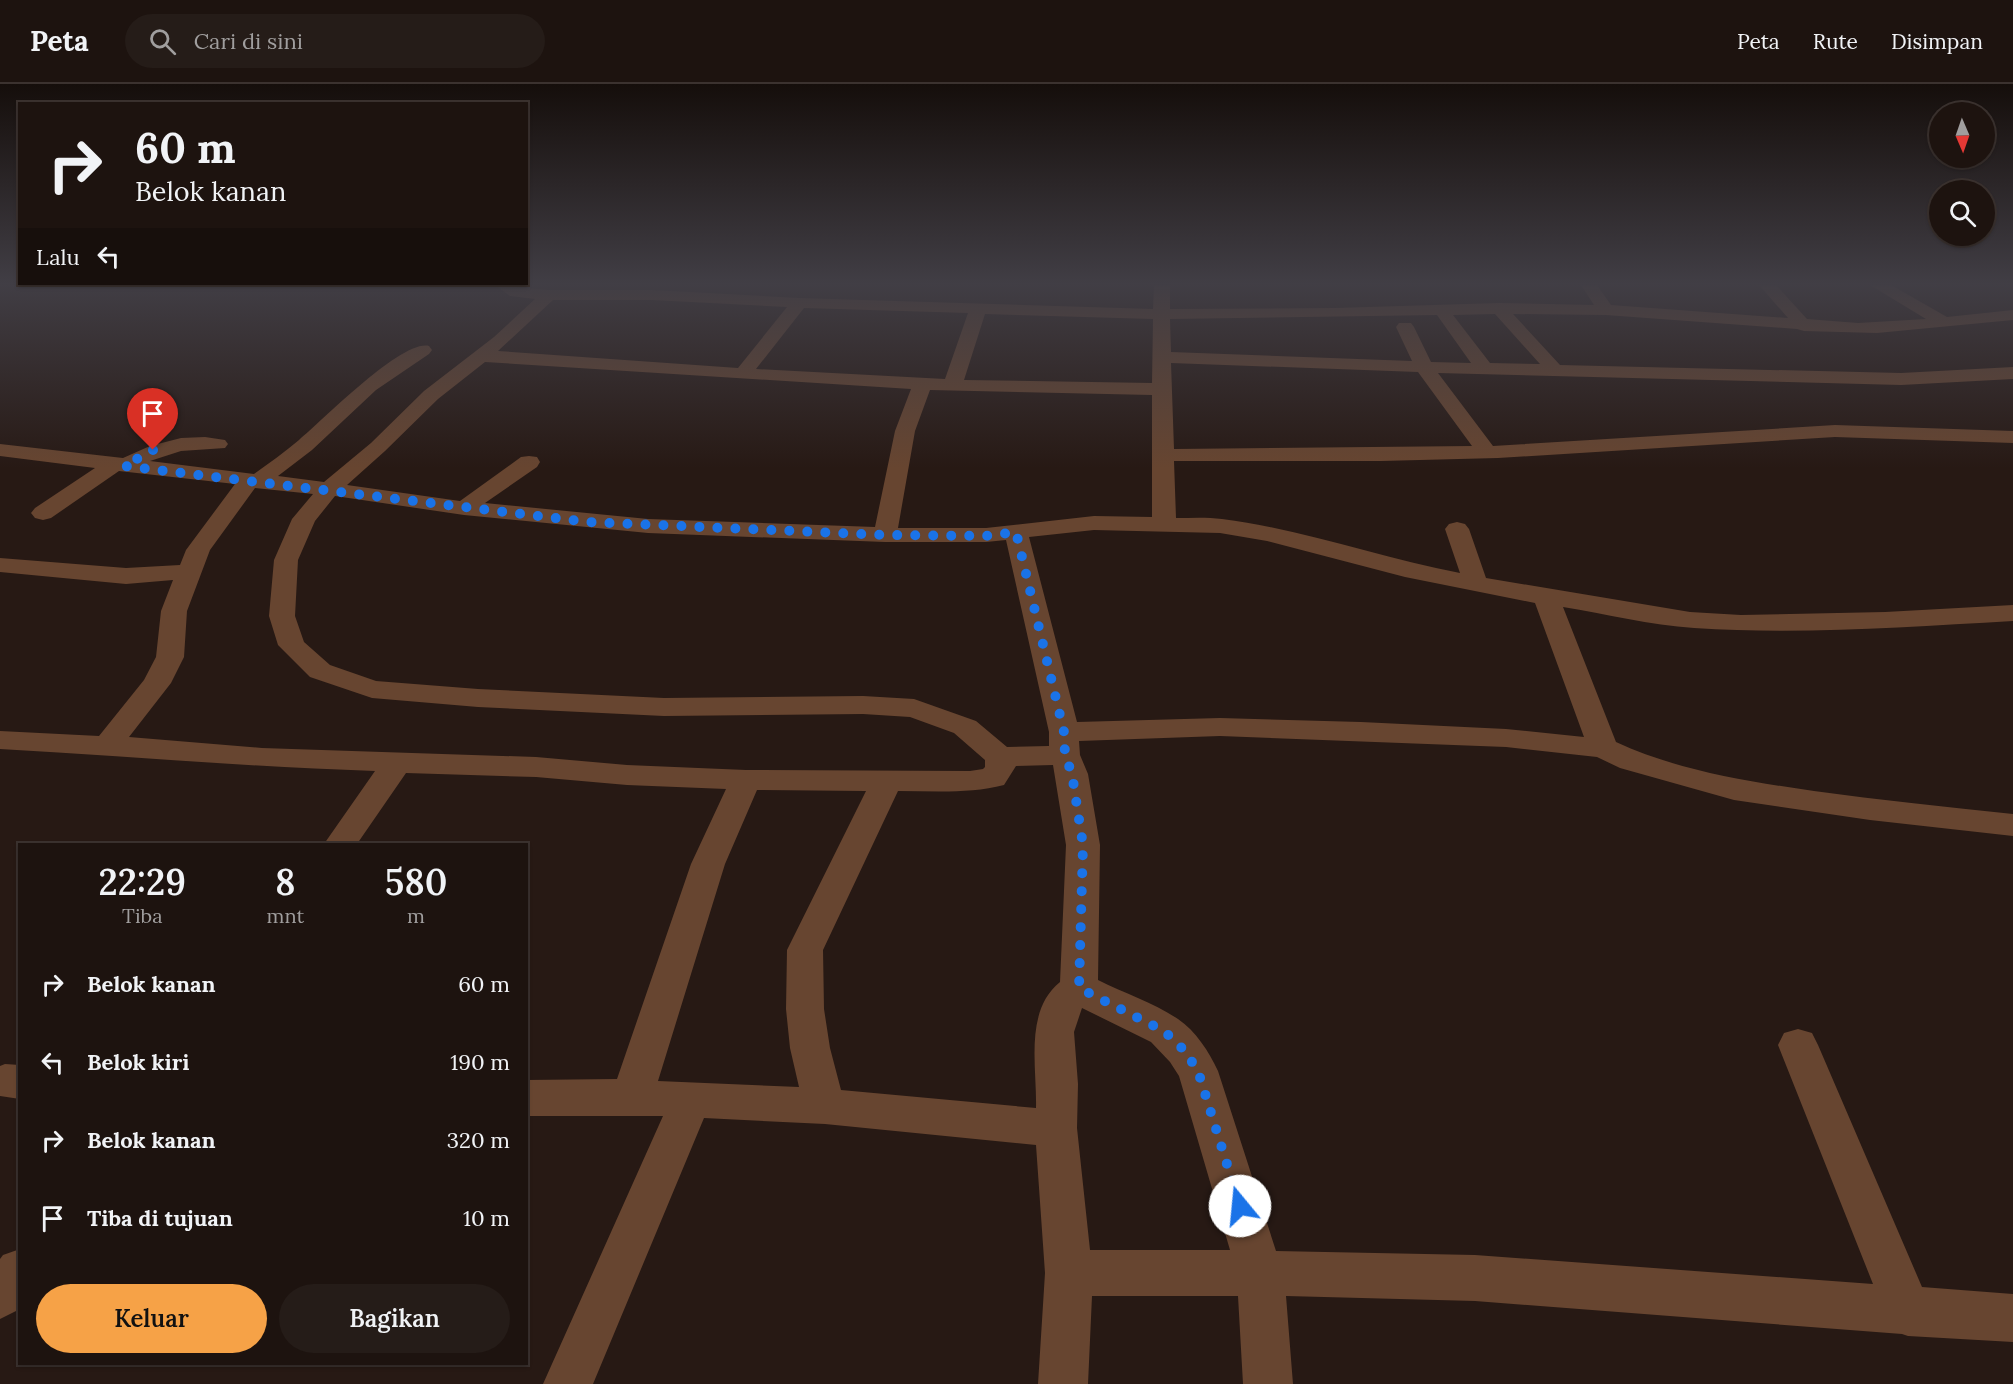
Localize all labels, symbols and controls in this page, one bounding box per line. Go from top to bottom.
search box [125,14,545,68]
text: Peta [30,23,89,59]
icon: search [146,25,179,58]
text: Cari di sini [194,27,303,55]
text: Peta [1737,28,1780,55]
text: Rute [1813,28,1858,55]
text: Disimpan [1891,28,1983,55]
north arrow [1929,102,1995,168]
map controls [1929,102,1995,246]
text: 60 m [135,121,236,175]
icon: right [36,126,114,204]
text: Belok kanan [135,174,286,208]
button: search [1929,180,1995,246]
icon: left [92,240,125,273]
text: Lalu [36,243,80,271]
pin [127,388,178,450]
icon: arrive [136,397,169,430]
text: 22:29 [99,859,186,905]
text: 8 [275,859,296,905]
text: 580 [385,859,447,905]
text: Tiba [122,903,162,928]
text: mnt [267,903,304,928]
text: m [407,903,425,928]
icon: right [36,968,69,1001]
text: Belok kanan [87,970,216,998]
text: 60 m [458,970,510,998]
icon: left [36,1046,69,1079]
text: Belok kiri [87,1048,189,1076]
text: 190 m [450,1048,510,1076]
icon: right [36,1124,69,1157]
text: Belok kanan [87,1126,216,1154]
text: 320 m [447,1126,510,1154]
position arrow [1208,1174,1272,1238]
icon: arrive [36,1202,69,1235]
text: Tiba di tujuan [87,1204,233,1232]
text: 10 m [463,1204,510,1232]
button: Keluar [36,1284,267,1353]
button: Bagikan [279,1284,510,1353]

